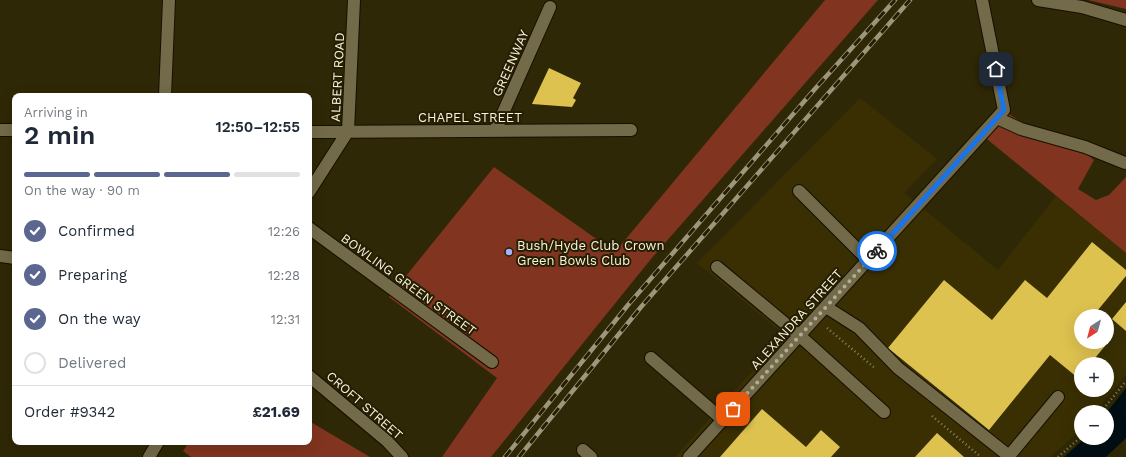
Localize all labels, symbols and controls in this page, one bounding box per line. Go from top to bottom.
street label: GREENWAY [489,27,532,99]
street label: ALBERT ROAD [328,32,347,122]
pin [979,52,1013,86]
icon: home [985,58,1007,80]
text: Arriving in [24,105,88,120]
street label: CHAPEL STREET [418,110,522,125]
text: 12:50–12:55 [215,118,300,136]
text: 2 min [24,120,95,150]
text: On the way · 90 m [24,183,140,198]
icon: check [24,220,46,242]
text: Confirmed [58,222,135,240]
text: 12:26 [268,224,300,239]
street label: BOWLING GREEN STREET [338,230,479,338]
courier [857,231,897,271]
place label: Bush/Hyde Club Crown Green Bowls Club [517,238,664,268]
icon: bike [866,240,888,262]
marker: Bush/Hyde Club Crown Green Bowls Club [504,247,514,257]
icon: check [24,264,46,286]
text: Preparing [58,266,127,284]
street label: ALEXANDRA STREET [747,266,845,373]
text: 12:28 [268,268,300,283]
icon: check [24,308,46,330]
north arrow [1074,309,1114,349]
map controls [1074,309,1114,445]
text: On the way [58,310,140,328]
text: 12:31 [271,312,300,327]
text: Delivered [58,354,126,372]
button: + [1074,357,1114,397]
street label: CROFT STREET [324,368,406,443]
pin [716,392,750,426]
icon: bag [722,398,744,420]
text: Order #9342 [24,403,115,421]
text: £21.69 [253,403,300,421]
button: − [1074,405,1114,445]

